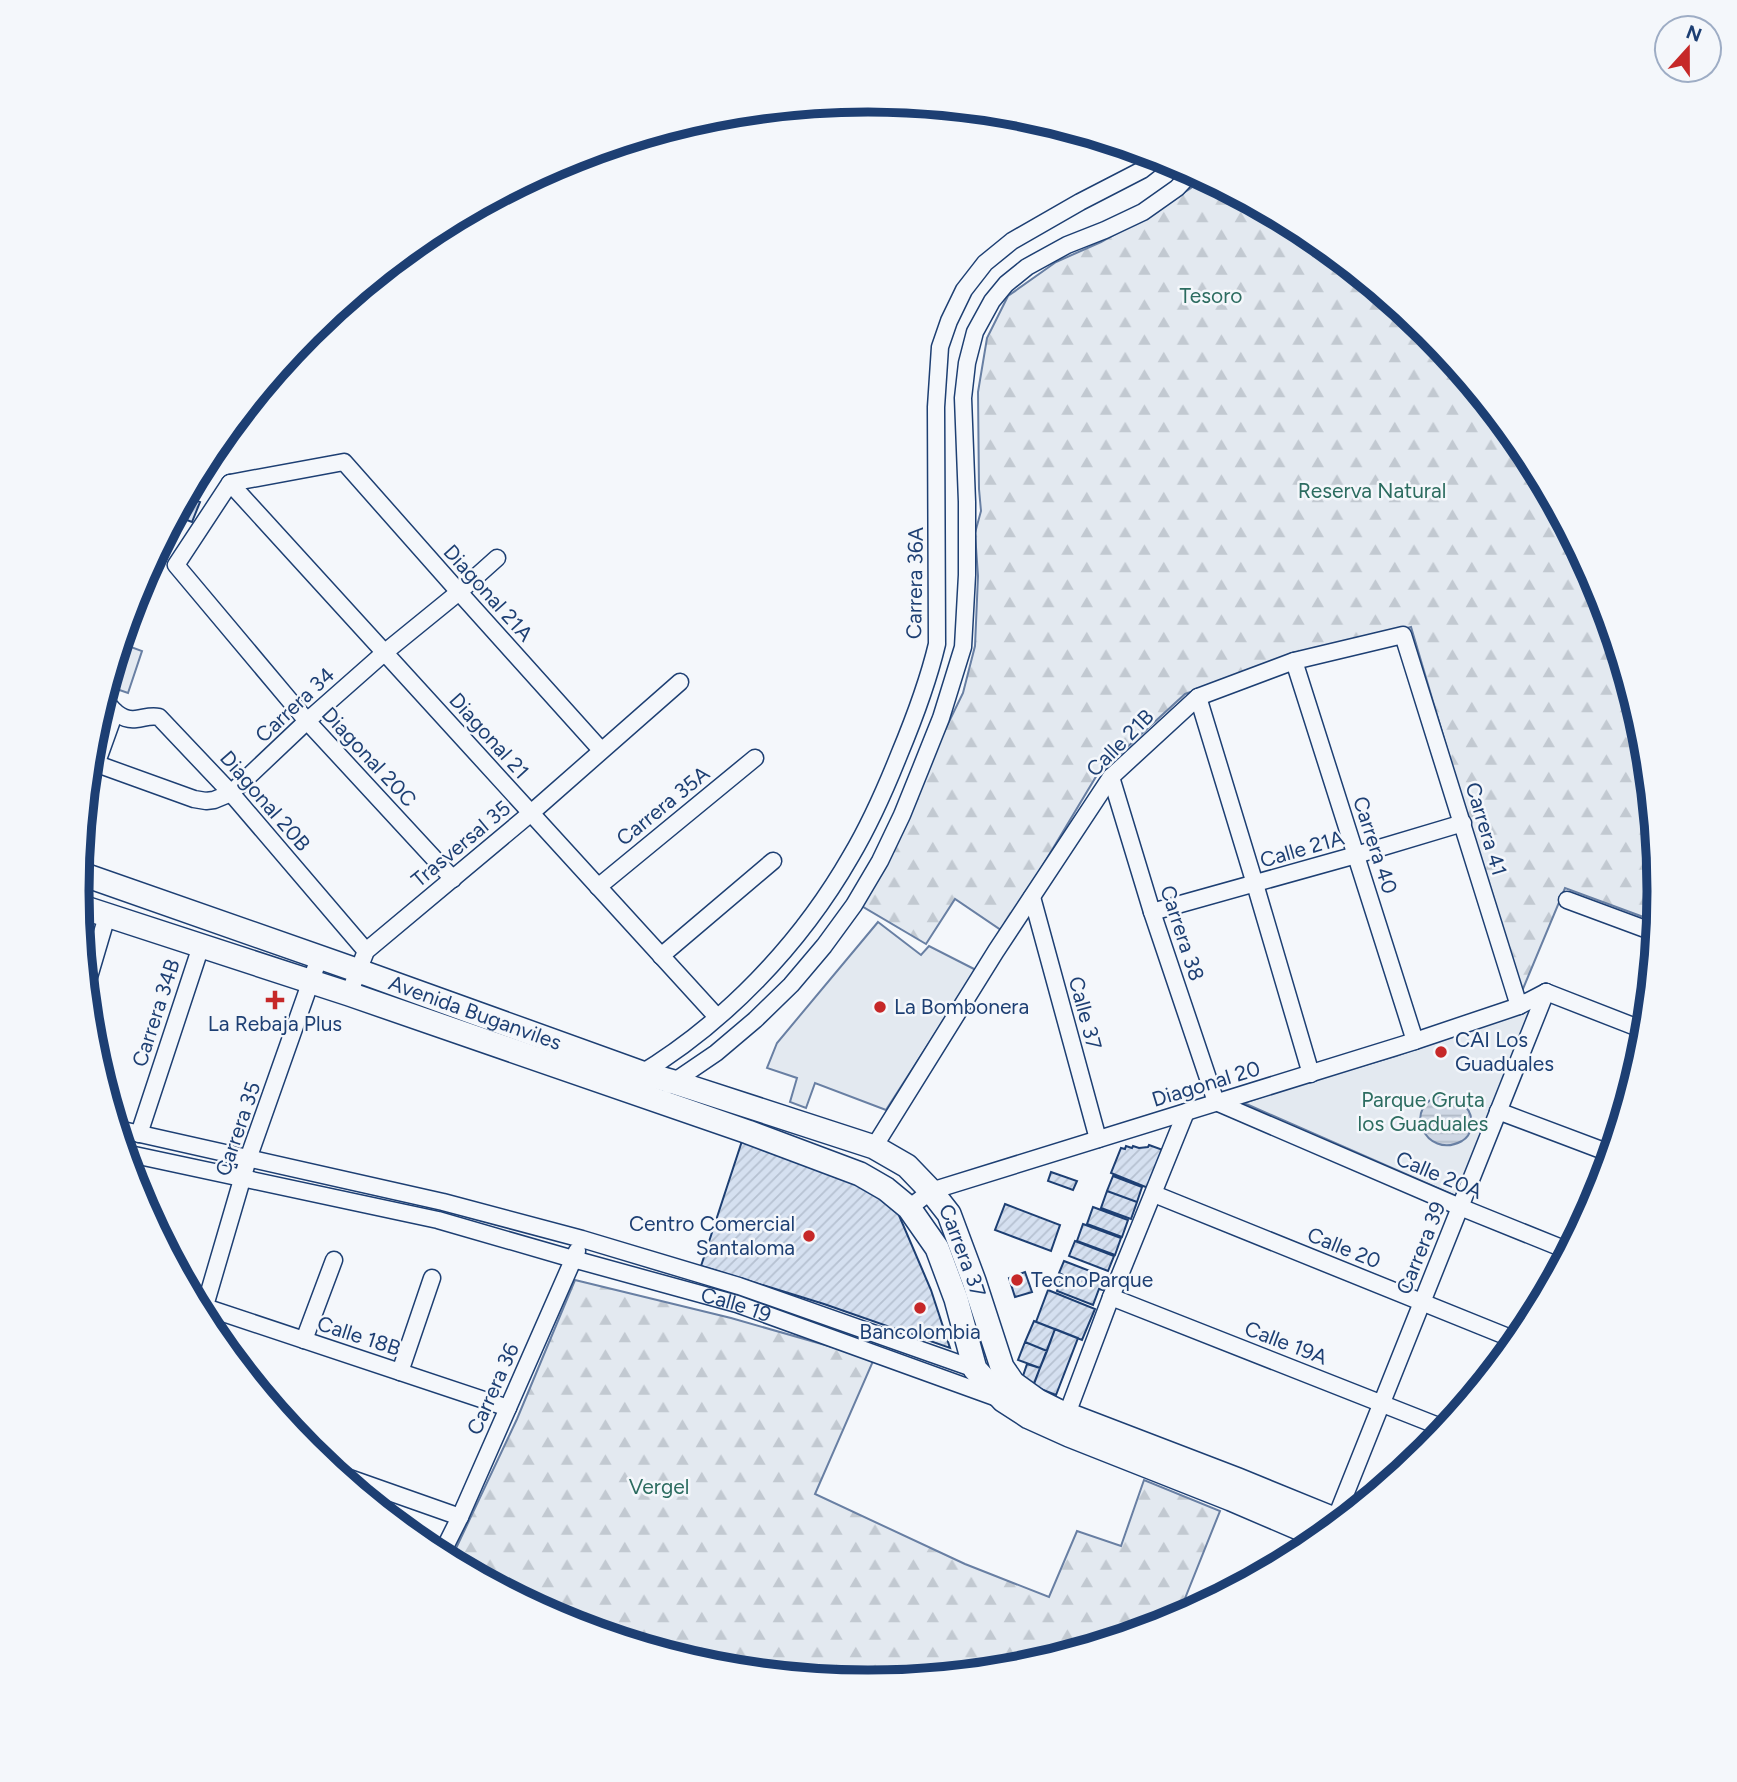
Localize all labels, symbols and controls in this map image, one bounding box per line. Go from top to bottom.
north arrow [1653,14,1723,84]
text: N [1683,20,1705,47]
park label: Tesoro [1179,283,1243,308]
park label: Reserva Natural [1298,478,1446,503]
street label: Carrera 36A [901,527,928,639]
street label: Diagonal 21A [438,539,538,646]
street label: Carrera 34 [250,662,339,748]
street label: Diagonal 21 [444,687,535,784]
street label: Diagonal 20C [317,702,422,812]
street label: Calle 21B [1081,704,1159,782]
street label: Diagonal 20B [215,745,316,856]
street label: Carrera 35A [611,761,714,851]
street label: Carrera 41 [1460,779,1513,879]
street label: Carrera 40 [1348,793,1403,897]
street label: Trasversal 35 [406,795,515,892]
street label: Calle 21A [1257,825,1347,872]
street label: Carrera 38 [1155,882,1210,984]
street label: Carrera 34B [126,956,185,1070]
street label: Avenida Buganviles [385,970,565,1055]
street label: Calle 37 [1064,974,1107,1052]
marker: La Rebaja Plus [267,992,283,1008]
place label: La Bombonera [894,994,1029,1019]
marker: La Bombonera [872,999,888,1015]
place label: La Rebaja Plus [208,1011,342,1036]
place label: CAI Los Guaduales [1455,1027,1554,1076]
marker: CAI Los Guaduales [1433,1044,1449,1060]
street label: Diagonal 20 [1149,1055,1263,1112]
street label: Carrera 35 [210,1078,265,1179]
park label: Parque Gruta los Guaduales [1358,1087,1488,1136]
street label: Calle 20A [1392,1145,1486,1204]
street label: Carrera 37 [934,1198,991,1300]
street label: Carrera 39 [1391,1198,1450,1298]
place label: Centro Comercial Santaloma [629,1211,795,1260]
street label: Calle 20 [1304,1222,1385,1274]
marker: Centro Comercial Santaloma [801,1228,817,1244]
place label: TecnoParque [1031,1267,1153,1292]
marker: TecnoParque [1009,1272,1025,1288]
street label: Calle 19 [698,1282,775,1327]
marker: Bancolombia [912,1300,928,1316]
street label: Calle 18B [314,1310,404,1361]
street label: Calle 19A [1241,1315,1331,1370]
place label: Bancolombia [859,1319,981,1344]
street label: Carrera 36 [461,1339,524,1439]
park label: Vergel [629,1474,689,1499]

